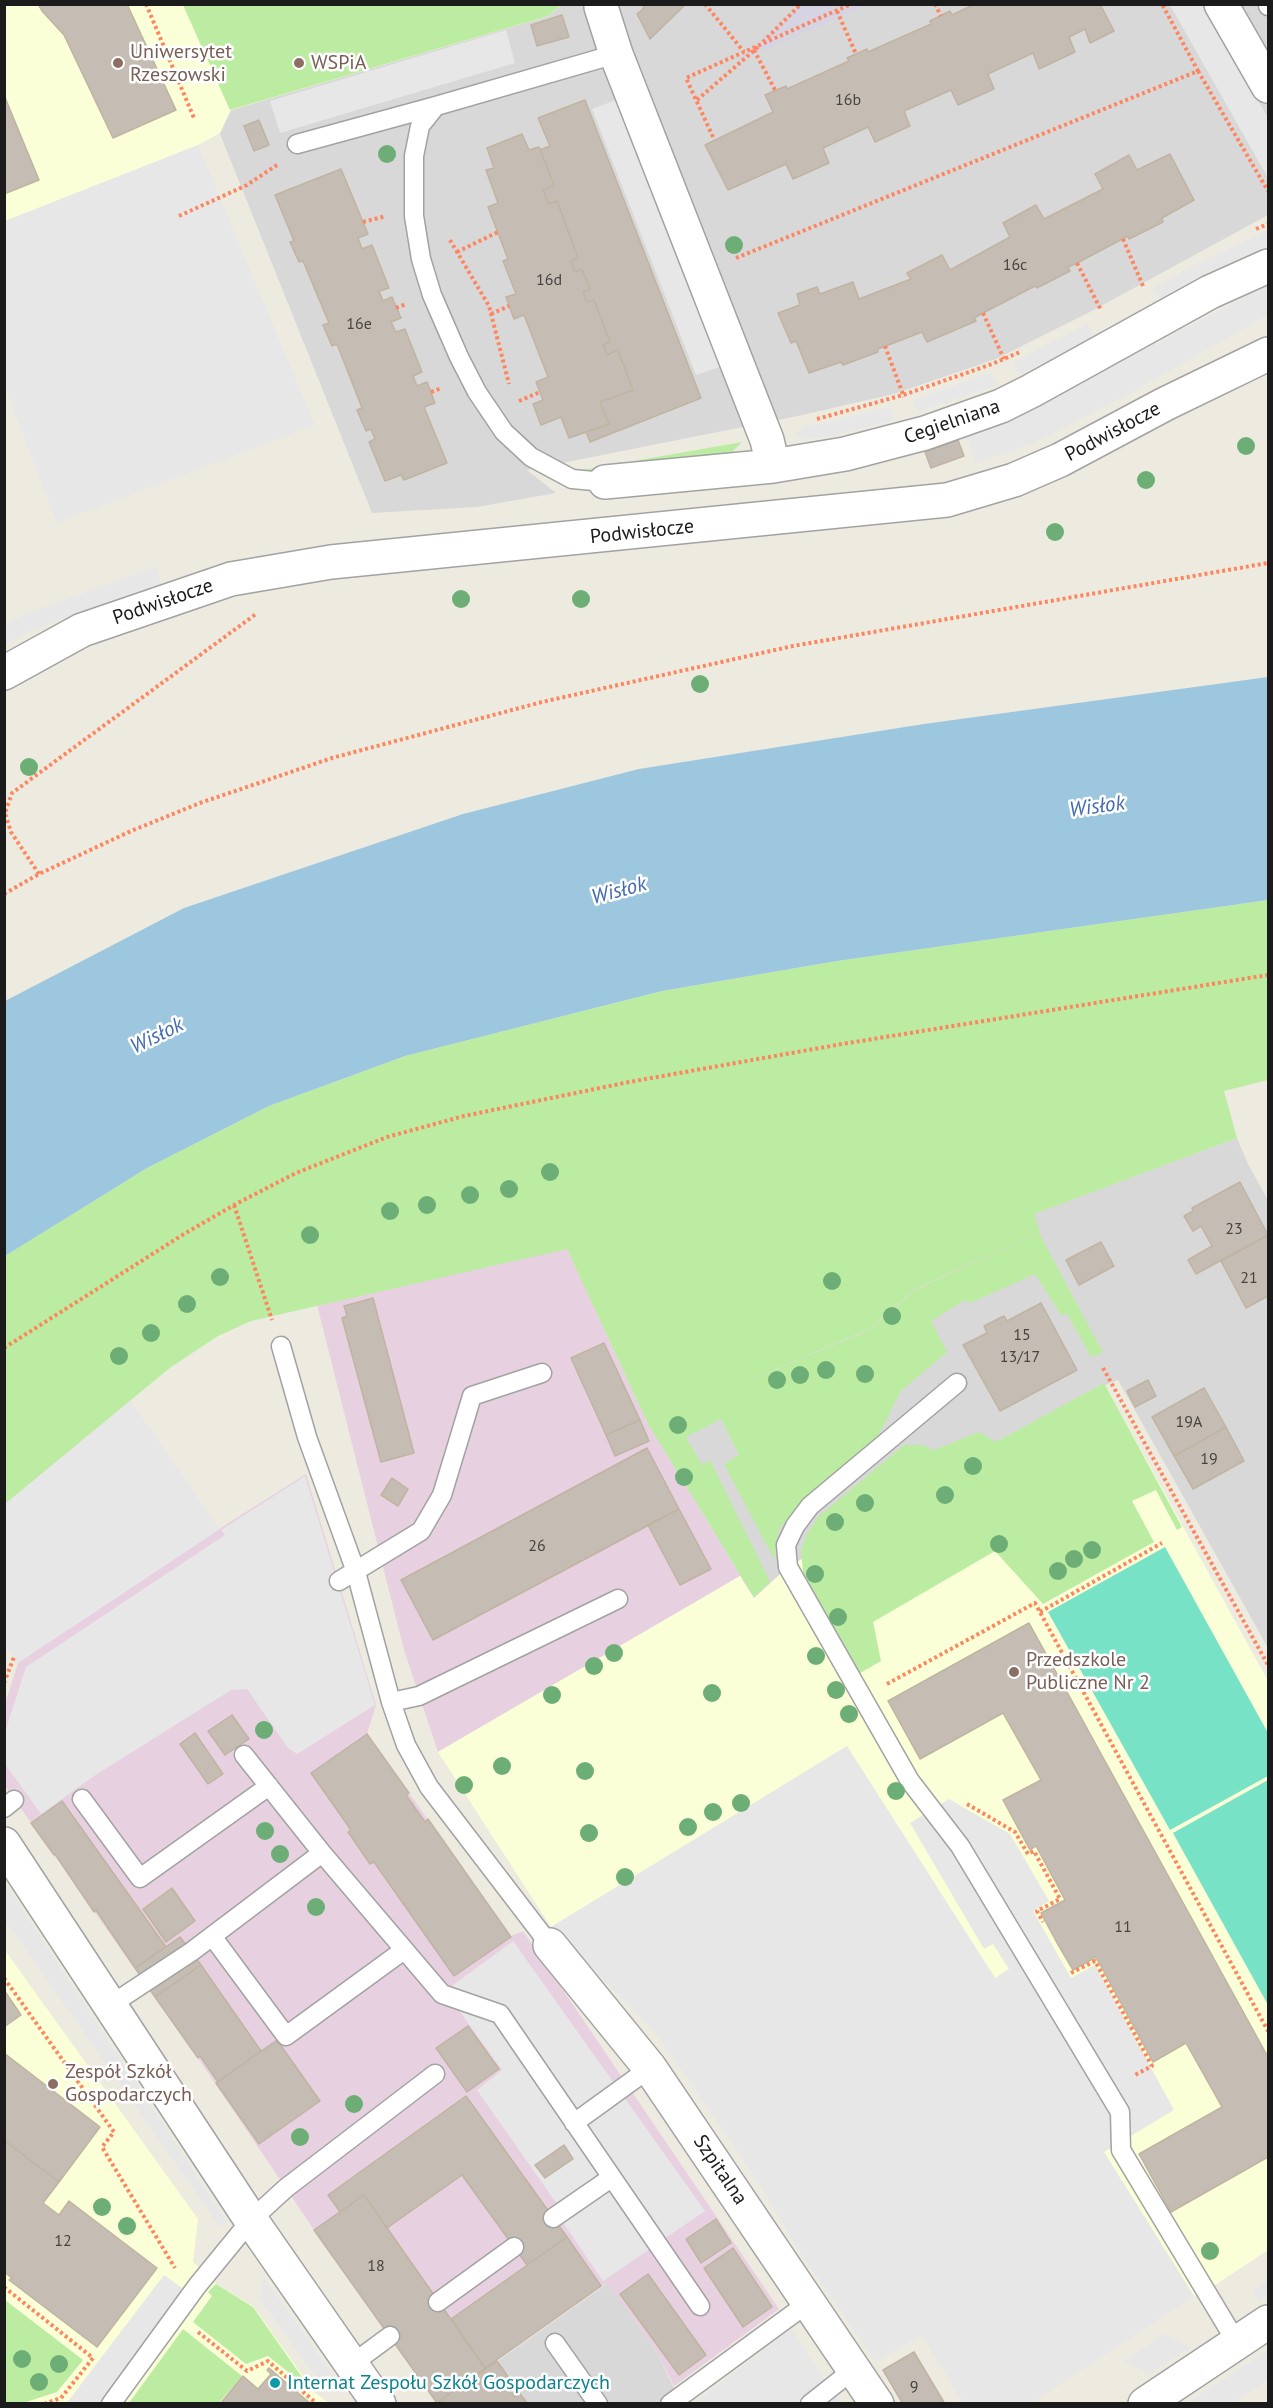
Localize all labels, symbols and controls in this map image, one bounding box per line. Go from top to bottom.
place label: Uniwersytet Rzeszowski [130,40,232,87]
place label: WSPiA [311,51,366,75]
marker: Uniwersytet Rzeszowski [111,56,125,70]
marker: WSPiA [292,56,306,70]
house number: 16b [835,90,861,110]
house number: 16c [1003,255,1027,275]
house number: 16d [536,270,562,290]
house number: 16e [346,314,372,334]
street label: Cegielniana [901,394,1003,450]
street label: Podwisłocze [1061,397,1165,467]
street label: Podwisłocze [589,515,695,549]
street label: Podwisłocze [110,574,216,630]
water label: Wisłok [1068,791,1126,823]
water label: Wisłok [589,872,649,910]
water label: Wisłok [126,1012,188,1060]
house number: 23 [1225,1219,1243,1239]
house number: 21 [1240,1268,1258,1288]
house number: 15 [1013,1325,1031,1345]
house number: 13/17 [1000,1347,1040,1367]
house number: 19A [1176,1412,1202,1432]
house number: 19 [1200,1449,1218,1469]
house number: 26 [528,1536,546,1556]
place label: Przedszkole Publiczne Nr 2 [1026,1648,1150,1695]
marker: Przedszkole Publiczne Nr 2 [1007,1665,1021,1679]
house number: 11 [1114,1917,1132,1937]
place label: Zespół Szkół Gospodarczych [65,2060,192,2107]
marker: Zespół Szkół Gospodarczych [46,2077,60,2091]
street label: Szpitalna [688,2130,752,2210]
house number: 12 [54,2231,72,2251]
house number: 18 [367,2256,385,2276]
place label: Internat Zespołu Szkół Gospodarczych [287,2371,610,2395]
marker: Internat Zespołu Szkół Gospodarczych [268,2376,282,2390]
house number: 9 [910,2377,918,2397]

